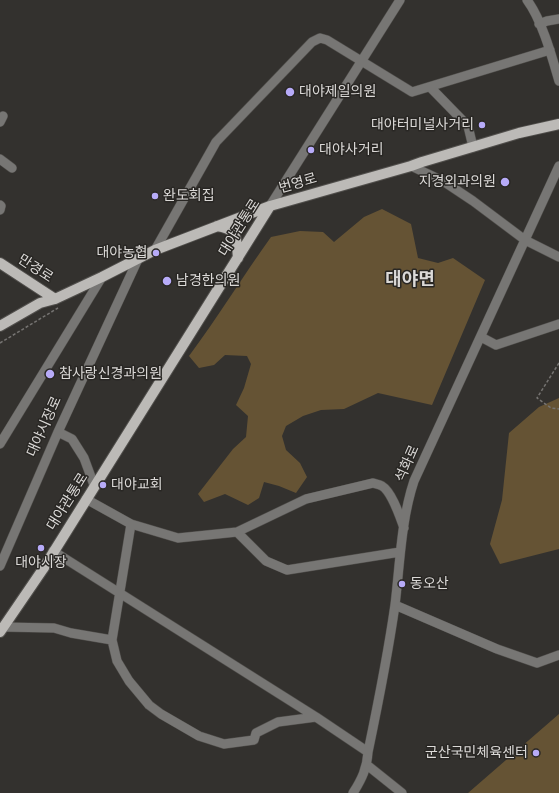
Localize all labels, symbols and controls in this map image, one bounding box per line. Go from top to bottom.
place label: 대야제일의원 [299,84,376,100]
marker: 대야제일의원 [284,86,296,98]
place label: 대야터미널사거리 [371,117,474,133]
marker: 대야터미널사거리 [477,120,487,130]
place label: 대야사거리 [319,142,383,158]
marker: 대야사거리 [306,145,316,155]
street label: 번영로 [277,171,319,197]
place label: 지경외과의원 [419,174,496,190]
marker: 지경외과의원 [499,176,511,188]
place label: 완도회집 [163,188,215,204]
marker: 완도회집 [150,191,160,201]
street label: 대야관통로 [216,196,264,260]
place label: 대야농협 [96,245,148,261]
marker: 대야농협 [151,248,161,258]
street label: 만경로 [14,251,56,287]
district label: 대야면 [385,269,435,291]
place label: 남경한의원 [176,273,240,289]
marker: 남경한의원 [161,275,173,287]
place label: 참사랑신경과의원 [59,366,162,382]
marker: 참사랑신경과의원 [44,368,56,380]
street label: 대야시장로 [24,394,66,460]
street label: 석화로 [392,443,424,485]
street label: 대야관통로 [44,470,92,534]
place label: 대야교회 [111,477,163,493]
marker: 대야교회 [98,480,108,490]
marker: 대야시장 [36,543,46,553]
place label: 대야시장 [15,555,67,571]
place label: 동오산 [410,576,449,592]
marker: 동오산 [397,579,407,589]
place label: 군산국민체육센터 [425,745,528,761]
marker: 군산국민체육센터 [531,748,541,758]

